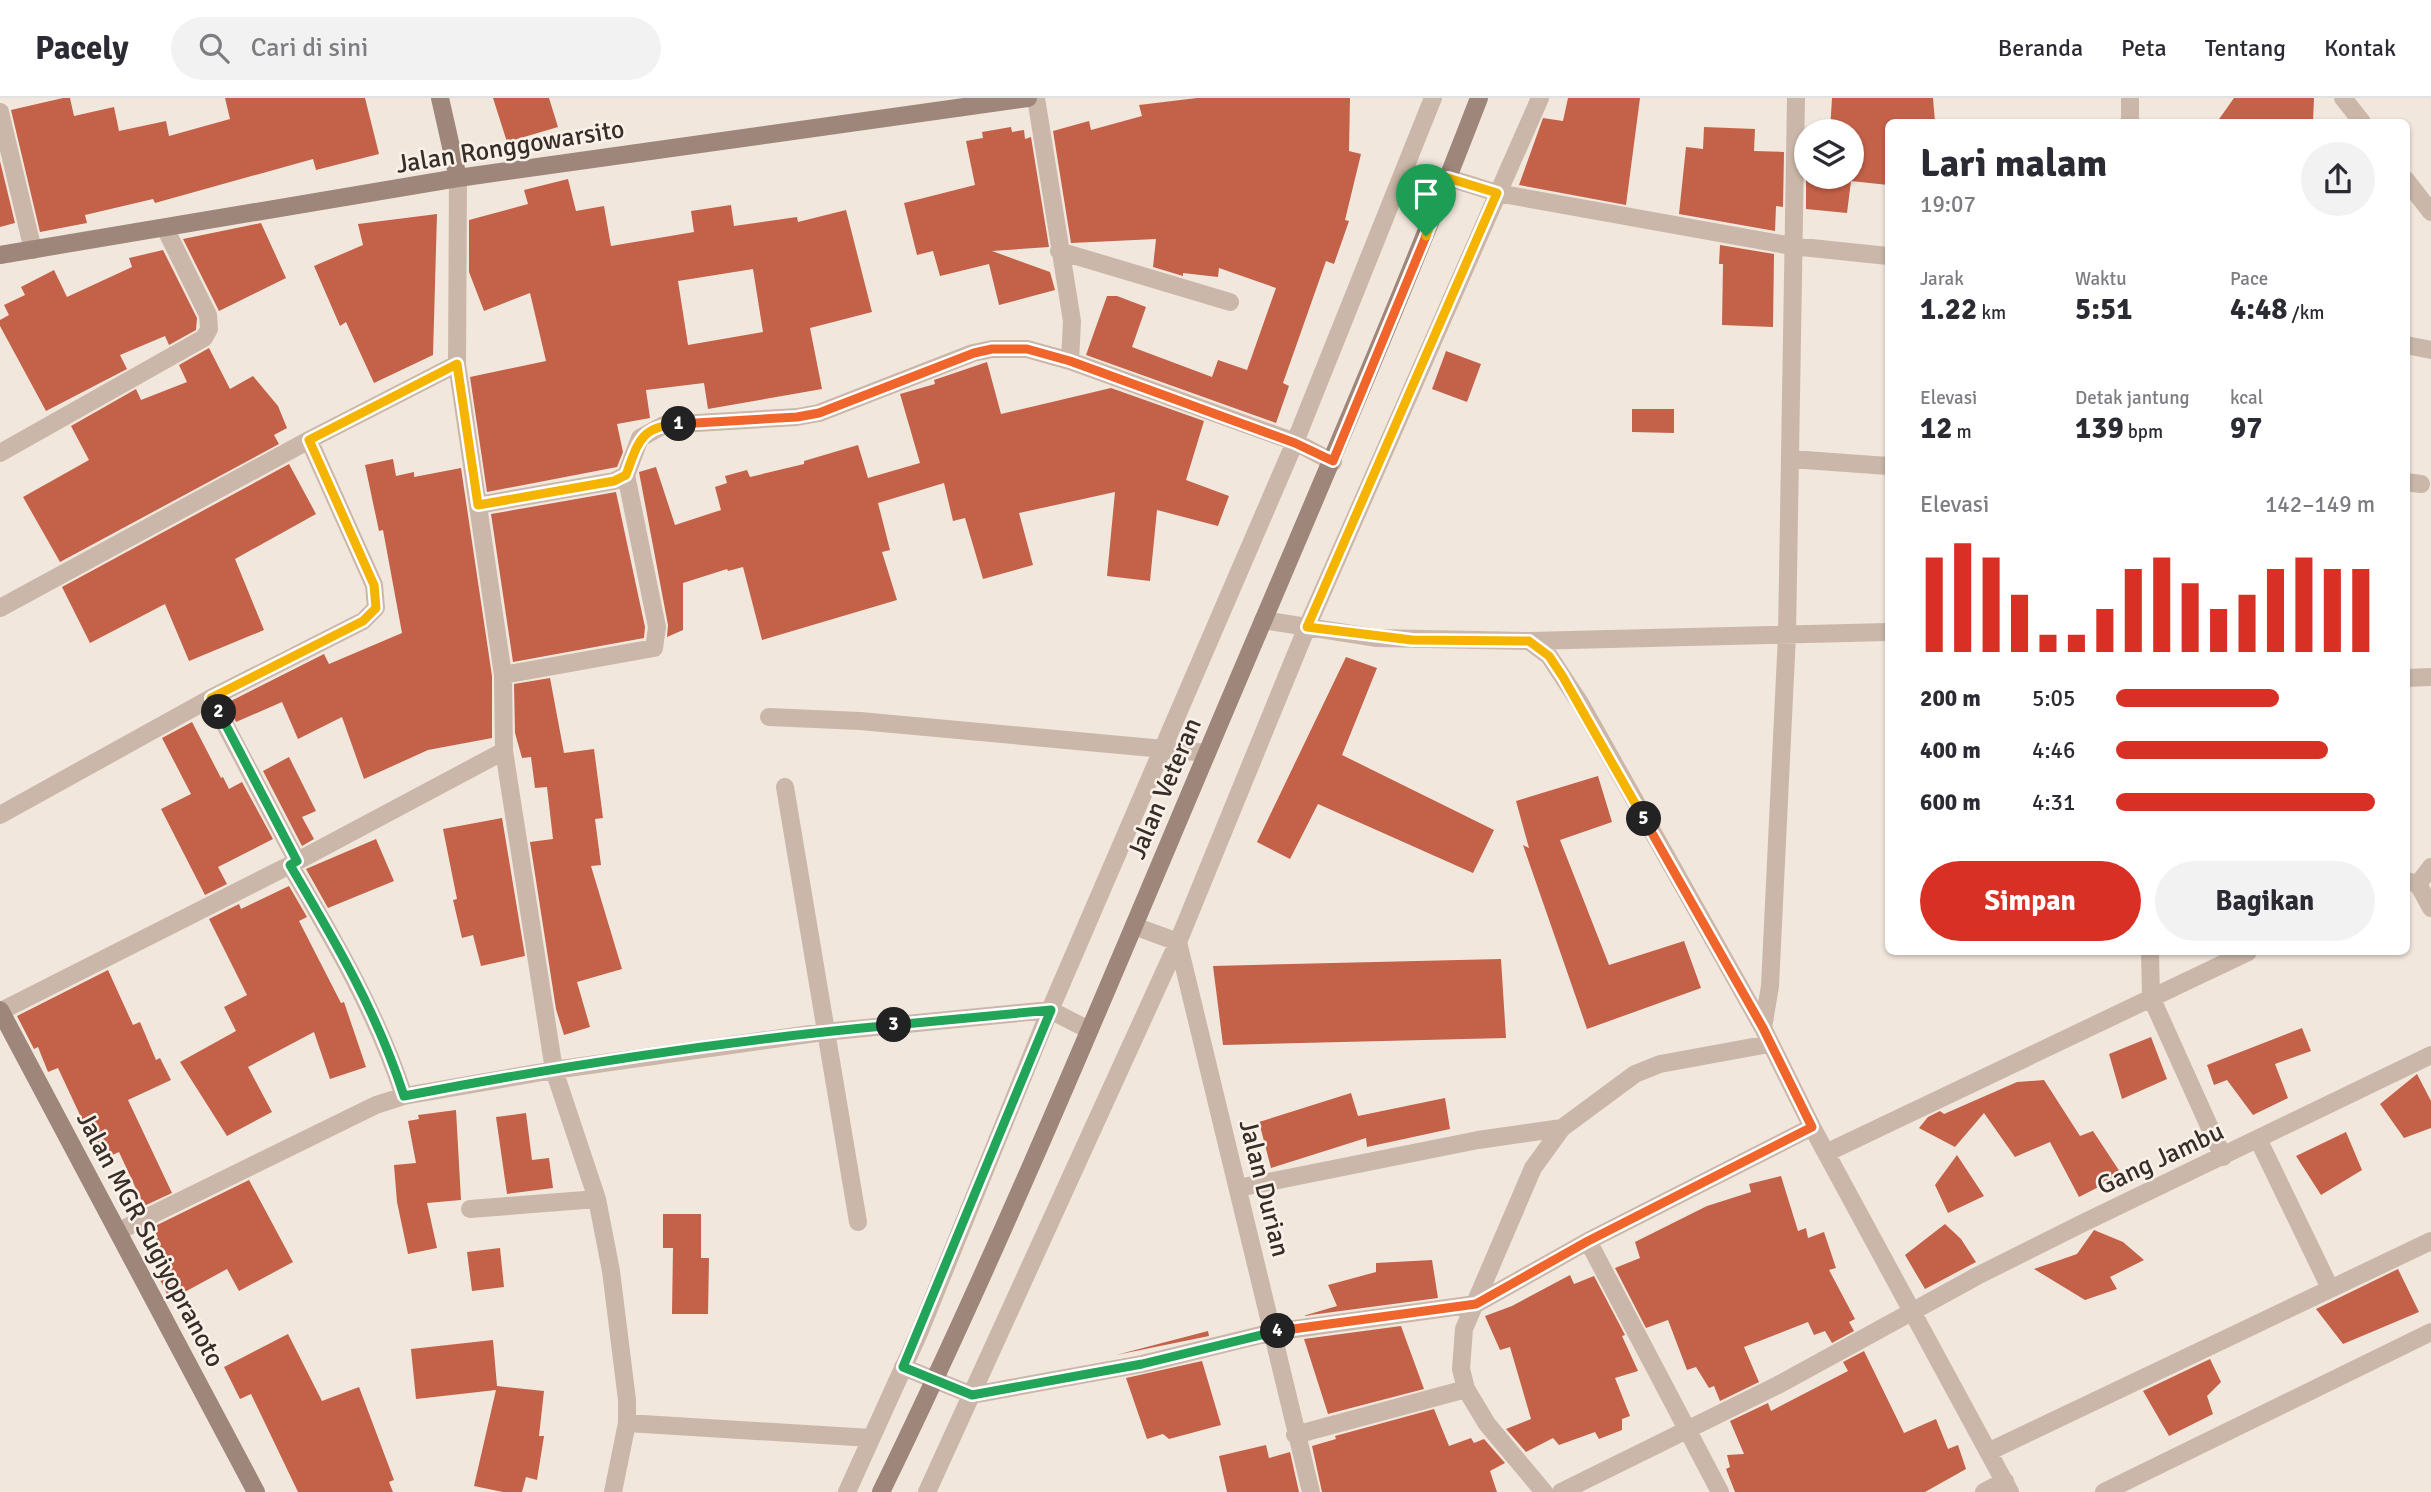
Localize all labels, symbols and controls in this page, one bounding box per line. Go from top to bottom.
search box [171,17,661,80]
text: Pacely [35,28,129,69]
icon: search [195,29,233,67]
text: Cari di sini [251,32,368,64]
text: Beranda [1998,33,2083,63]
text: Peta [2121,33,2167,63]
text: Tentang [2205,33,2286,63]
text: Kontak [2324,33,2396,63]
street label: Jalan Ronggowarsito [394,113,627,181]
map controls [1794,119,1864,189]
button: layers [1794,119,1864,189]
text: Lari malam [1920,140,2107,187]
button: share [2301,142,2375,216]
pin [1396,164,1456,236]
icon: arrive [1407,175,1445,213]
text: 19:07 [1920,190,1976,219]
text: Jarak [1920,267,1964,291]
text: Waktu [2075,267,2127,291]
text: Pace [2230,267,2268,291]
text: 1.22 [1920,291,1977,328]
text: 5:51 [2075,291,2132,328]
text: 4:48 [2230,291,2287,328]
text: km [1977,301,2006,325]
text: /km [2287,301,2324,325]
text: Elevasi [1920,386,1977,410]
text: Detak jantung [2075,386,2190,410]
text: kcal [2230,386,2263,410]
pin: 1 [662,406,696,442]
text: 12 [1920,410,1952,447]
text: 139 [2075,410,2124,447]
text: 97 [2230,410,2262,447]
text: 1 [673,411,684,435]
text: m [1952,420,1972,444]
text: bpm [2124,420,2163,444]
text: Elevasi [1920,490,1989,519]
text: 142–149 m [2265,490,2375,519]
text: 200 m [1920,684,1981,713]
text: 5:05 [2032,684,2075,713]
pin: 2 [202,694,236,730]
text: 2 [213,699,224,723]
street label: Jalan Veteran [1121,713,1209,864]
text: 400 m [1920,736,1981,765]
text: 4:46 [2032,736,2075,765]
text: 600 m [1920,788,1981,817]
text: 4:31 [2032,788,2075,817]
pin: 5 [1626,802,1662,836]
text: 5 [1638,806,1649,830]
button: Simpan [1920,861,2141,941]
button: Bagikan [2155,861,2375,941]
pin: 3 [876,1007,912,1042]
text: 3 [888,1012,899,1036]
street label: Jalan MGR Sugiyopranoto [69,1106,231,1373]
street label: Jalan Durian [1232,1116,1297,1260]
street label: Gang Jambu [2092,1116,2229,1202]
pin: 4 [1260,1314,1296,1348]
text: 4 [1272,1318,1283,1342]

